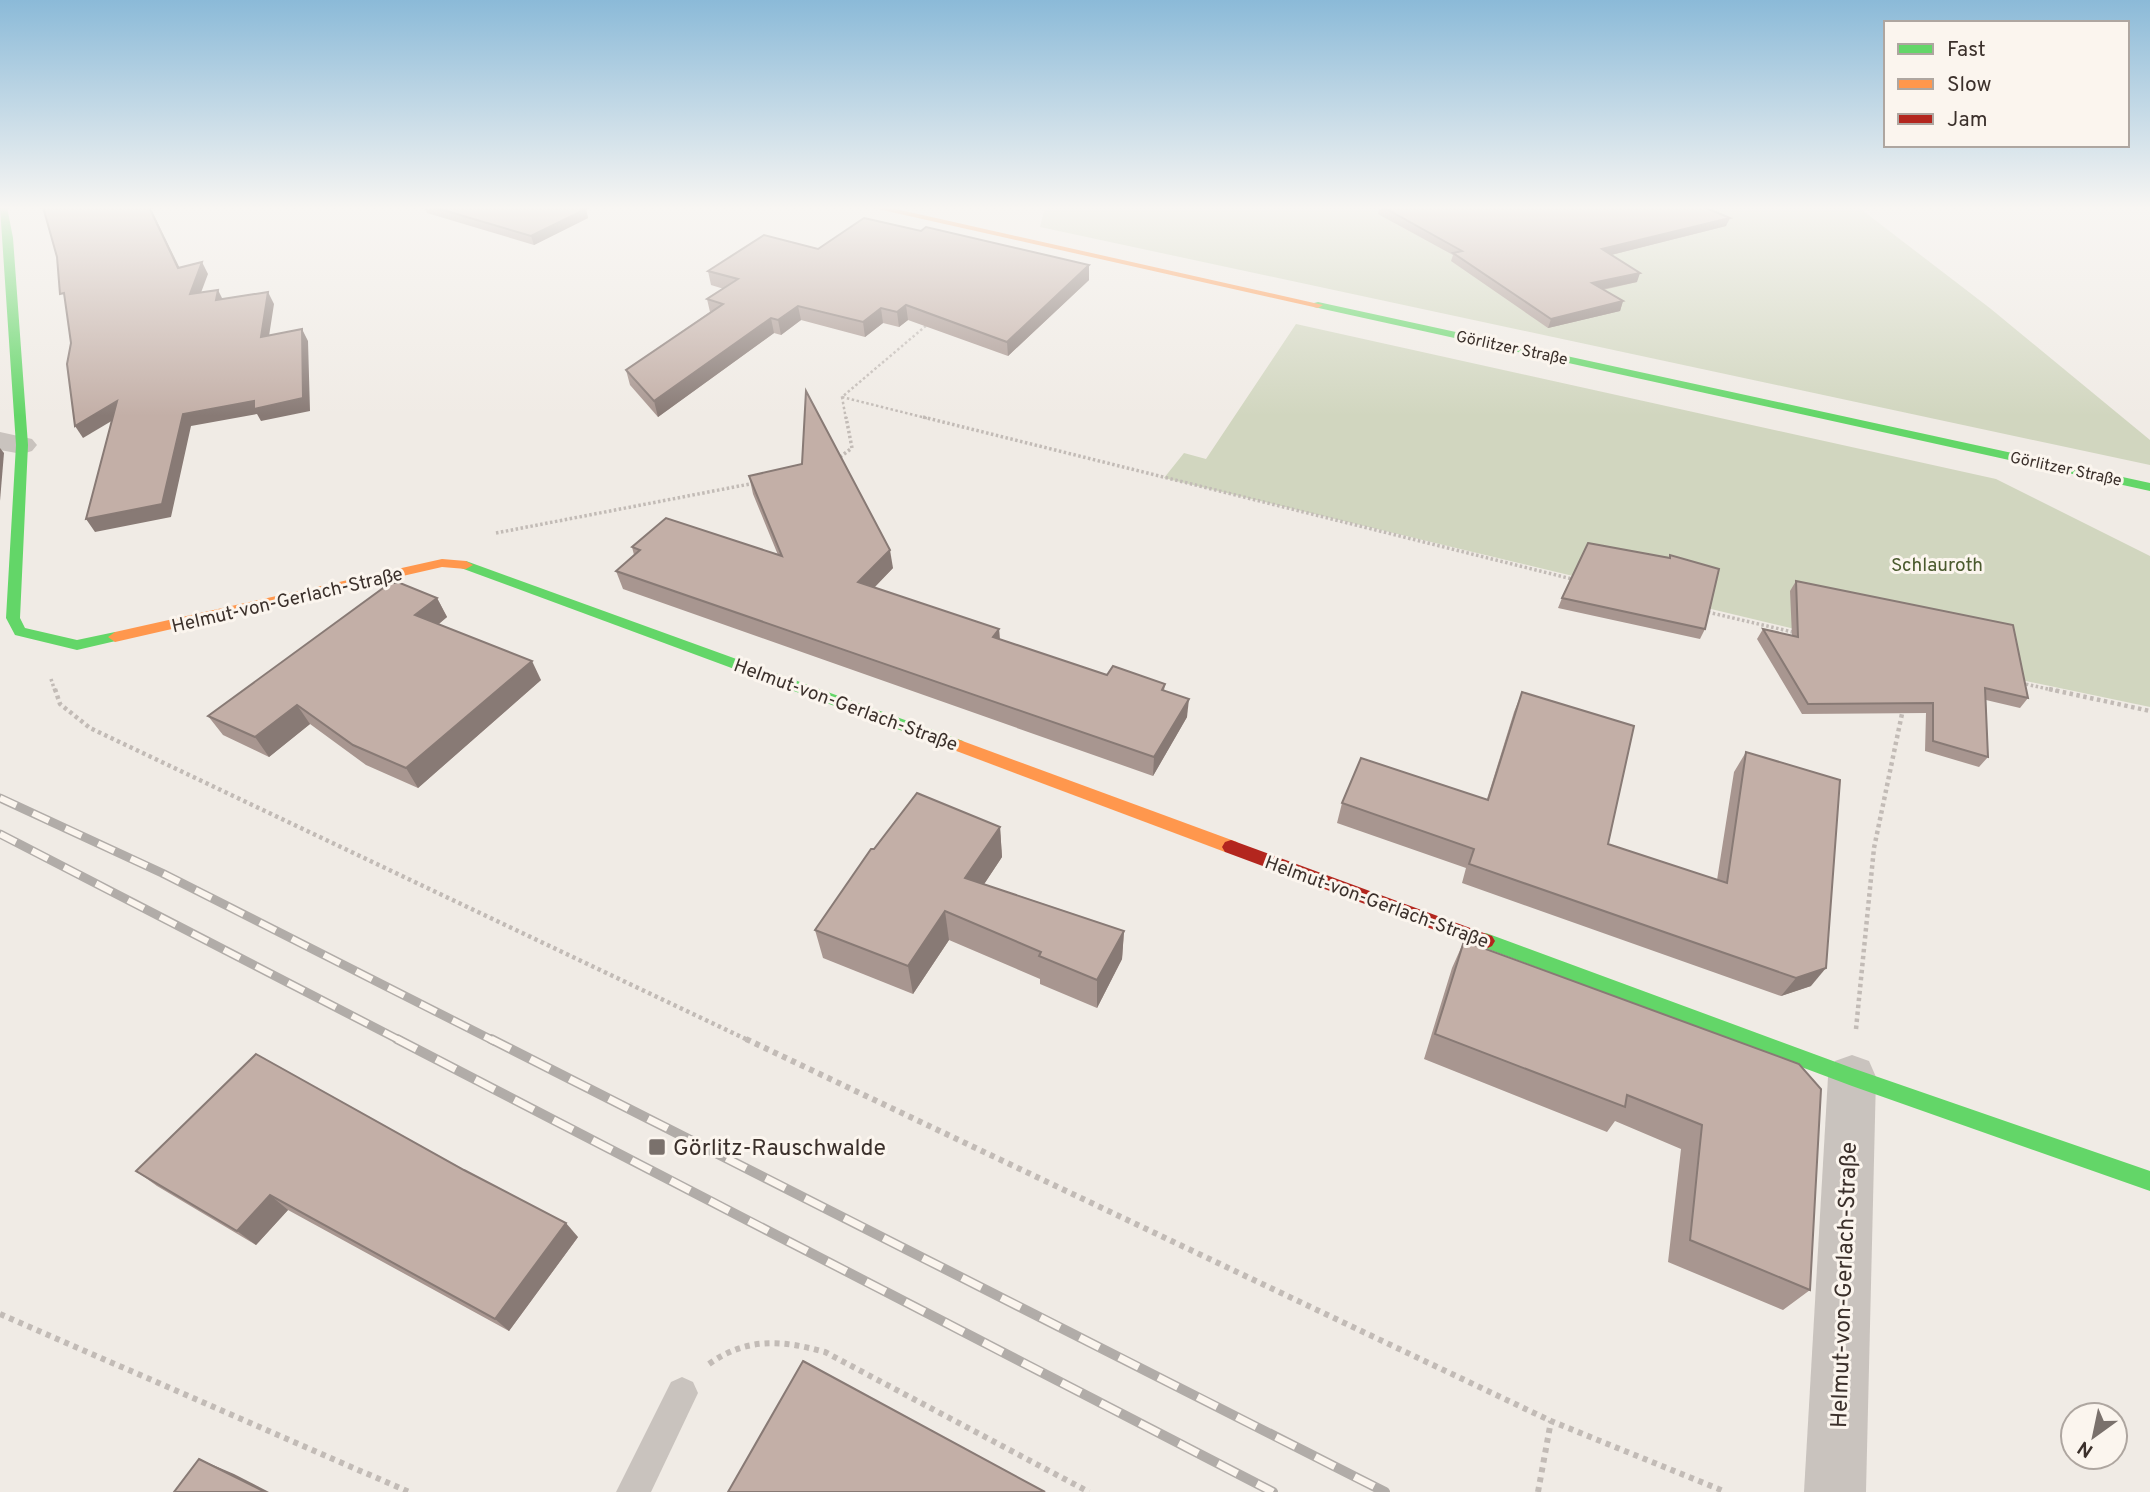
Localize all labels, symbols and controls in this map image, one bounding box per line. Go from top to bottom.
legend [1884,21,2129,147]
text: Fast [1947,37,1986,64]
text: Slow [1947,72,1992,99]
text: Jam [1947,107,1988,134]
street label: Görlitzer Straße [1454,327,1569,371]
street label: Görlitzer Straße [2008,448,2123,492]
park label: Schlauroth [1891,554,1983,578]
street label: Helmut-von-Gerlach-Straße [170,563,405,639]
street label: Helmut-von-Gerlach-Straße [730,654,961,758]
street label: Helmut-von-Gerlach-Straße [1261,851,1492,955]
place label: Görlitz-Rauschwalde [673,1135,886,1164]
marker: Görlitz-Rauschwalde [647,1137,667,1157]
street label: Helmut-von-Gerlach-Straße [1826,1141,1865,1429]
north arrow [2059,1401,2129,1471]
text: N [2074,1435,2098,1462]

